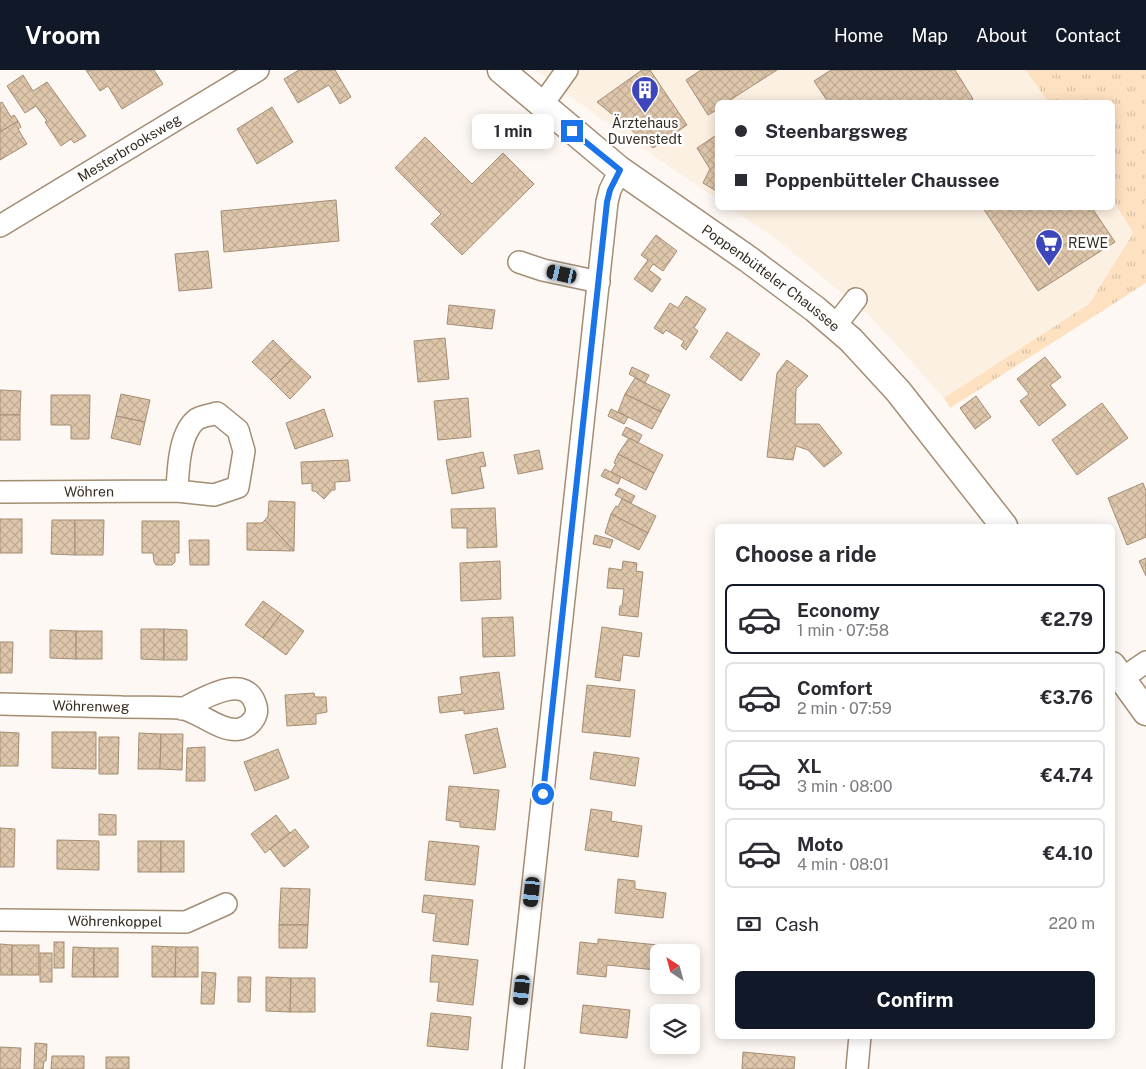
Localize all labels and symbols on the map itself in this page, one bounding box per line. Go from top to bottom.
building icon: Ärztehaus Duvenstedt [630,75,660,114]
street label: Mesterbrooksweg [75,110,184,185]
place label: Ärztehaus Duvenstedt [608,113,682,147]
callout: 1 min [472,114,554,148]
route end [561,120,583,142]
street label: Poppenbütteler Chaussee [699,221,843,335]
supermarket icon: REWE [1034,228,1064,267]
place label: REWE [1068,235,1108,251]
car [545,263,578,285]
street label: Wöhren [64,483,114,500]
street label: Wöhrenweg [52,697,130,715]
route start [532,783,554,805]
car [522,876,541,908]
street label: Wöhrenkoppel [68,913,162,930]
north arrow [650,944,700,994]
car [512,974,531,1006]

